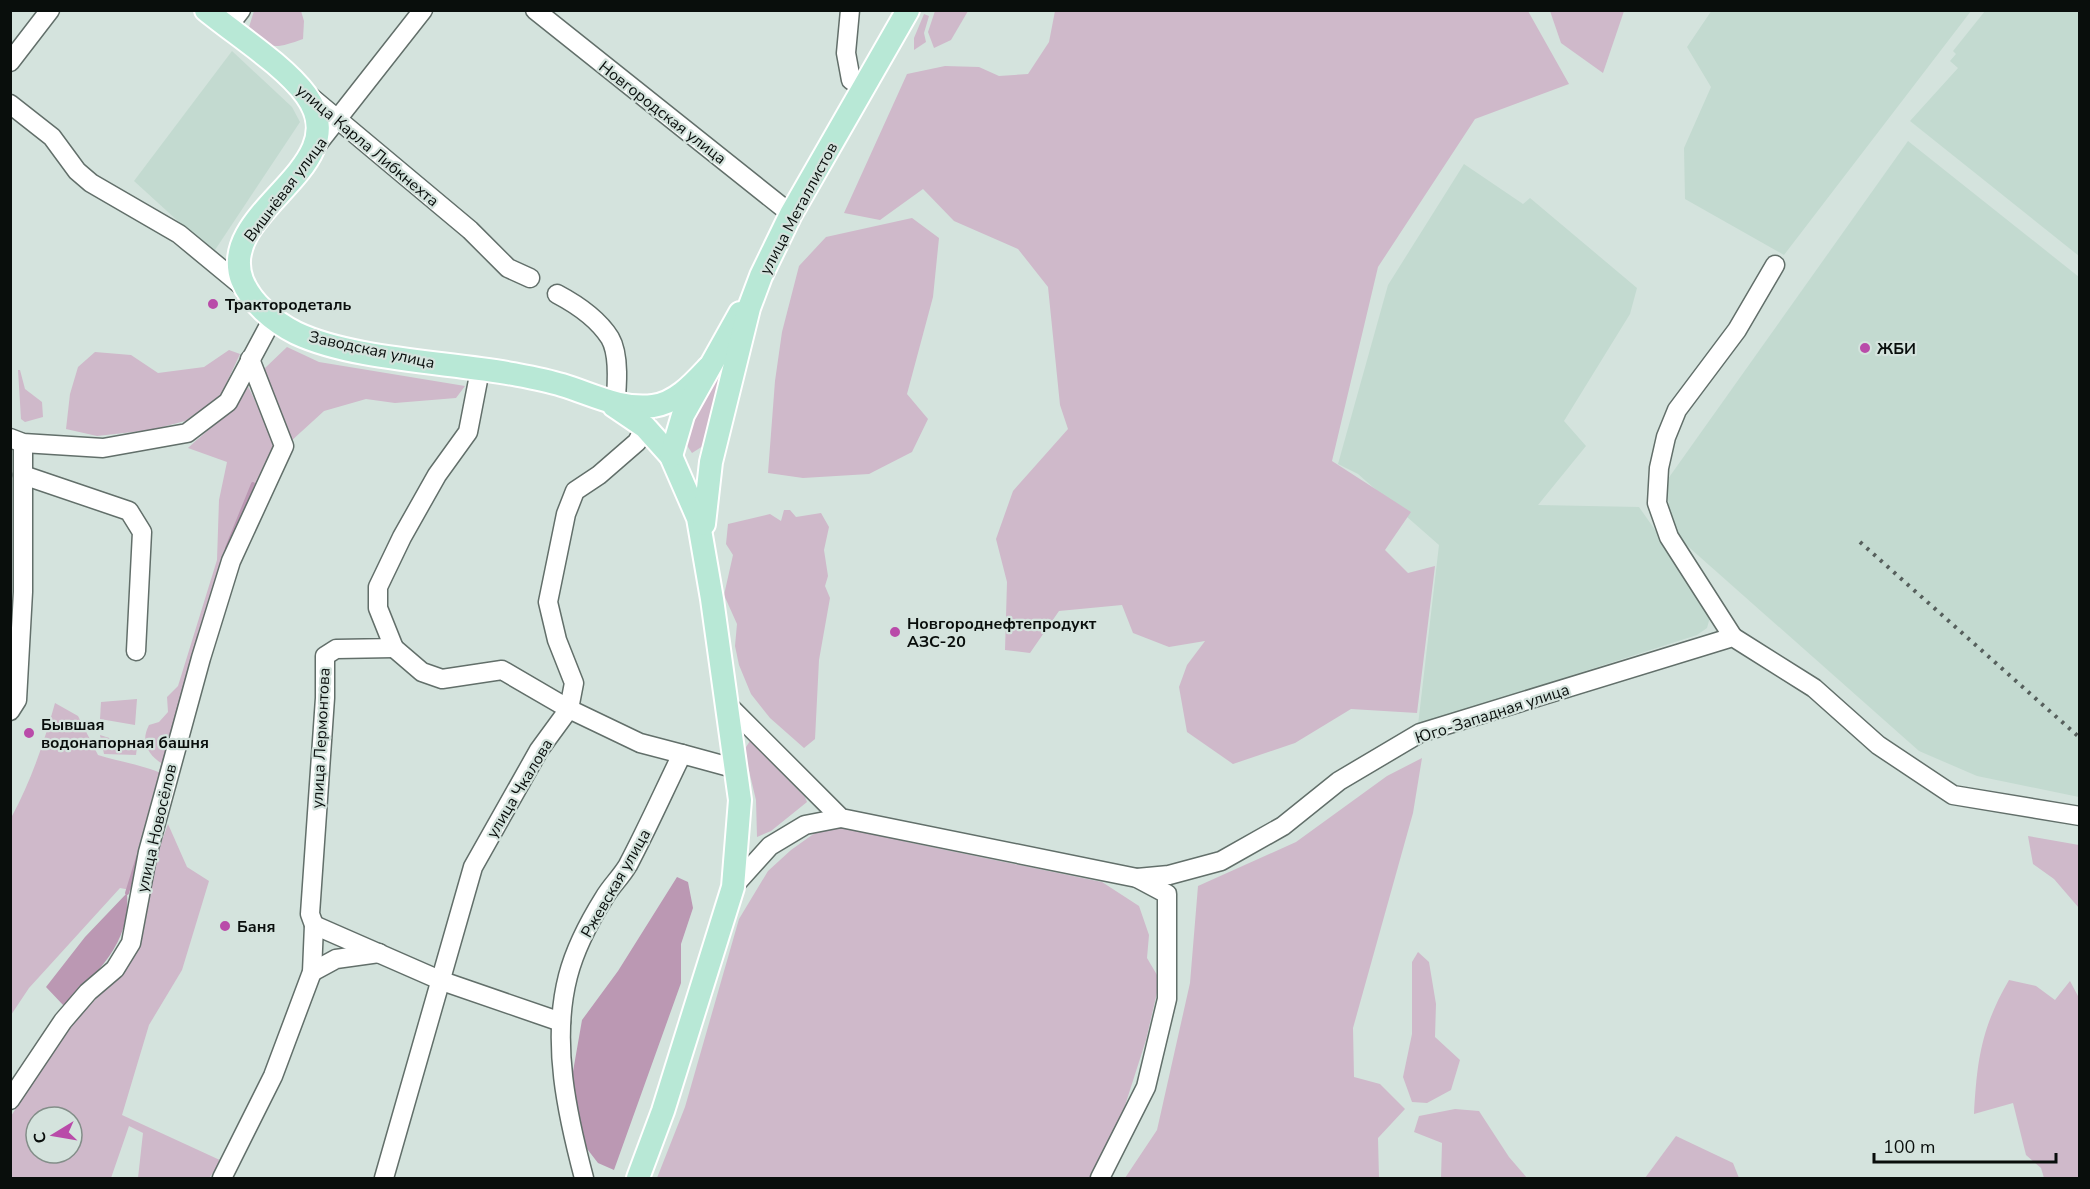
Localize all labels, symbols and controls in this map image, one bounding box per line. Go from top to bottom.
street label: Новгородская улица [594,56,731,169]
street label: улица Карла Либкнехта [291,80,443,212]
street label: Вишнёвая улица [239,133,332,246]
street label: улица Металлистов [755,138,843,279]
place label: Трактородеталь [225,294,352,316]
marker: Трактородеталь [206,297,220,311]
street label: Заводская улица [307,326,437,374]
place label: ЖБИ [1877,338,1916,360]
marker: ЖБИ [1858,341,1872,355]
place label: Новгороднефтепродукт АЗС-20 [907,613,1097,653]
marker: Новгороднефтепродукт АЗС-20 [888,625,902,639]
street label: улица Лермонтова [306,667,336,809]
street label: Юго-Западная улица [1412,679,1572,749]
place label: Бывшая водонапорная башня [41,714,209,754]
marker: Бывшая водонапорная башня [22,726,36,740]
street label: улица Чкалова [482,735,558,842]
street label: улица Новосёлов [132,762,182,895]
street label: Ржевская улица [576,825,656,942]
place label: Баня [237,916,275,938]
marker: Баня [218,919,232,933]
north arrow [24,1105,84,1165]
scale bar [1874,1126,2056,1164]
text: С [28,1130,52,1145]
text: 100 m [1883,1135,1935,1159]

